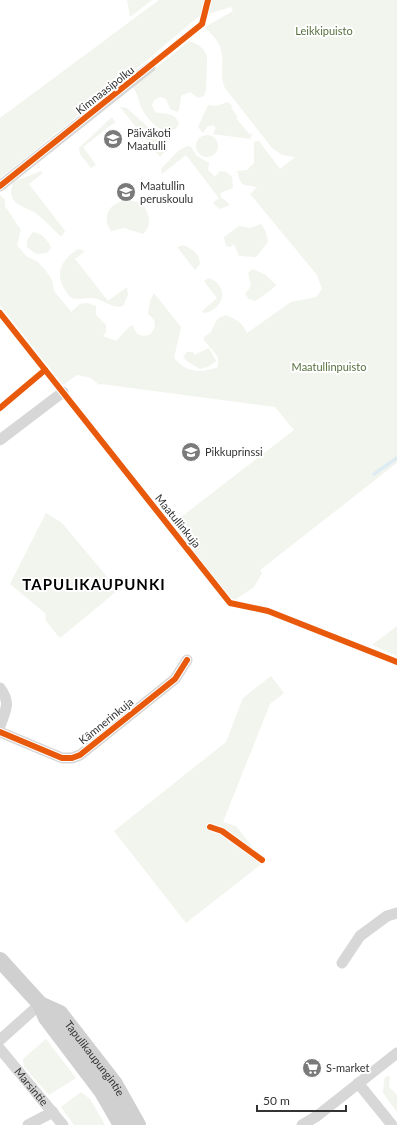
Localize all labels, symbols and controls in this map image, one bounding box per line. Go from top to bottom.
park label: Leikkipuisto [295,24,353,37]
street label: Kimnaasipolku [73,63,136,116]
place label: Päiväkoti Maatulli [127,126,171,152]
school or university icon: Päiväkoti Maatulli [102,128,124,150]
place label: Maatullin peruskoulu [140,179,193,205]
school or university icon: Maatullin peruskoulu [115,181,137,203]
park label: Maatullinpuisto [292,360,366,373]
school or university icon: Pikkuprinssi [180,441,202,463]
place label: Pikkuprinssi [205,445,263,458]
street label: Maatullinkuja [153,491,204,550]
district label: TAPULIKAUPUNKI [22,575,166,593]
street label: Kämnerinkuja [76,695,136,747]
street label: Tapulikaupungintie [62,1018,127,1098]
supermarket icon: S-market [301,1057,323,1079]
place label: S-market [326,1061,370,1074]
street label: Marsintie [12,1065,51,1108]
scale bar [257,1087,346,1113]
text: 50 m [263,1093,290,1108]

